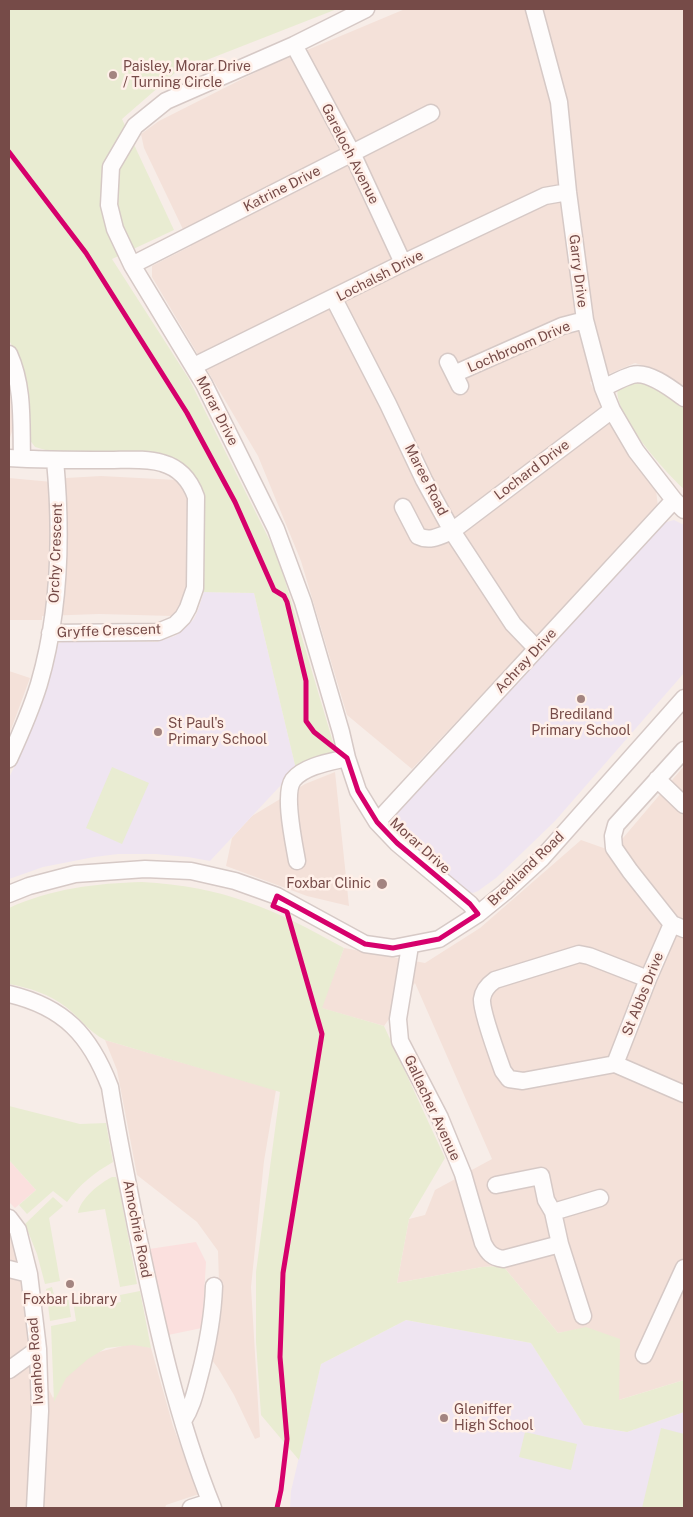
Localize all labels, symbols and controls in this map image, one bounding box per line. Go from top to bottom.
place label: Paisley, Morar Drive / Turning Circle [123,59,251,92]
marker: Paisley, Morar Drive / Turning Circle [107,69,119,81]
street label: Gareloch Avenue [318,101,382,207]
street label: Katrine Drive [241,162,323,216]
street label: Garry Drive [565,233,591,309]
street label: Lochalsh Drive [334,247,426,305]
street label: Lochbroom Drive [465,318,573,376]
street label: Morar Drive [192,374,242,448]
street label: Lochard Drive [491,436,573,504]
street label: Maree Road [401,441,451,519]
street label: Orchy Crescent [46,503,66,603]
street label: Gryffe Crescent [57,621,161,641]
street label: Achray Drive [492,625,560,697]
marker: Brediland Primary School [575,693,587,705]
place label: Brediland Primary School [531,707,631,740]
place label: St Paul's Primary School [168,716,267,749]
marker: St Paul's Primary School [152,726,164,738]
street label: Morar Drive [386,814,454,878]
street label: Brediland Road [484,828,568,910]
place label: Foxbar Clinic [286,876,371,892]
marker: Foxbar Clinic [375,877,389,891]
street label: St Abbs Drive [619,950,667,1038]
street label: Gallacher Avenue [400,1053,464,1163]
street label: Amochrie Road [119,1179,155,1279]
marker: Foxbar Library [64,1278,76,1290]
place label: Foxbar Library [23,1292,117,1308]
street label: Ivanhoe Road [25,1317,47,1405]
place label: Gleniffer High School [454,1402,533,1434]
marker: Gleniffer High School [438,1412,450,1424]

